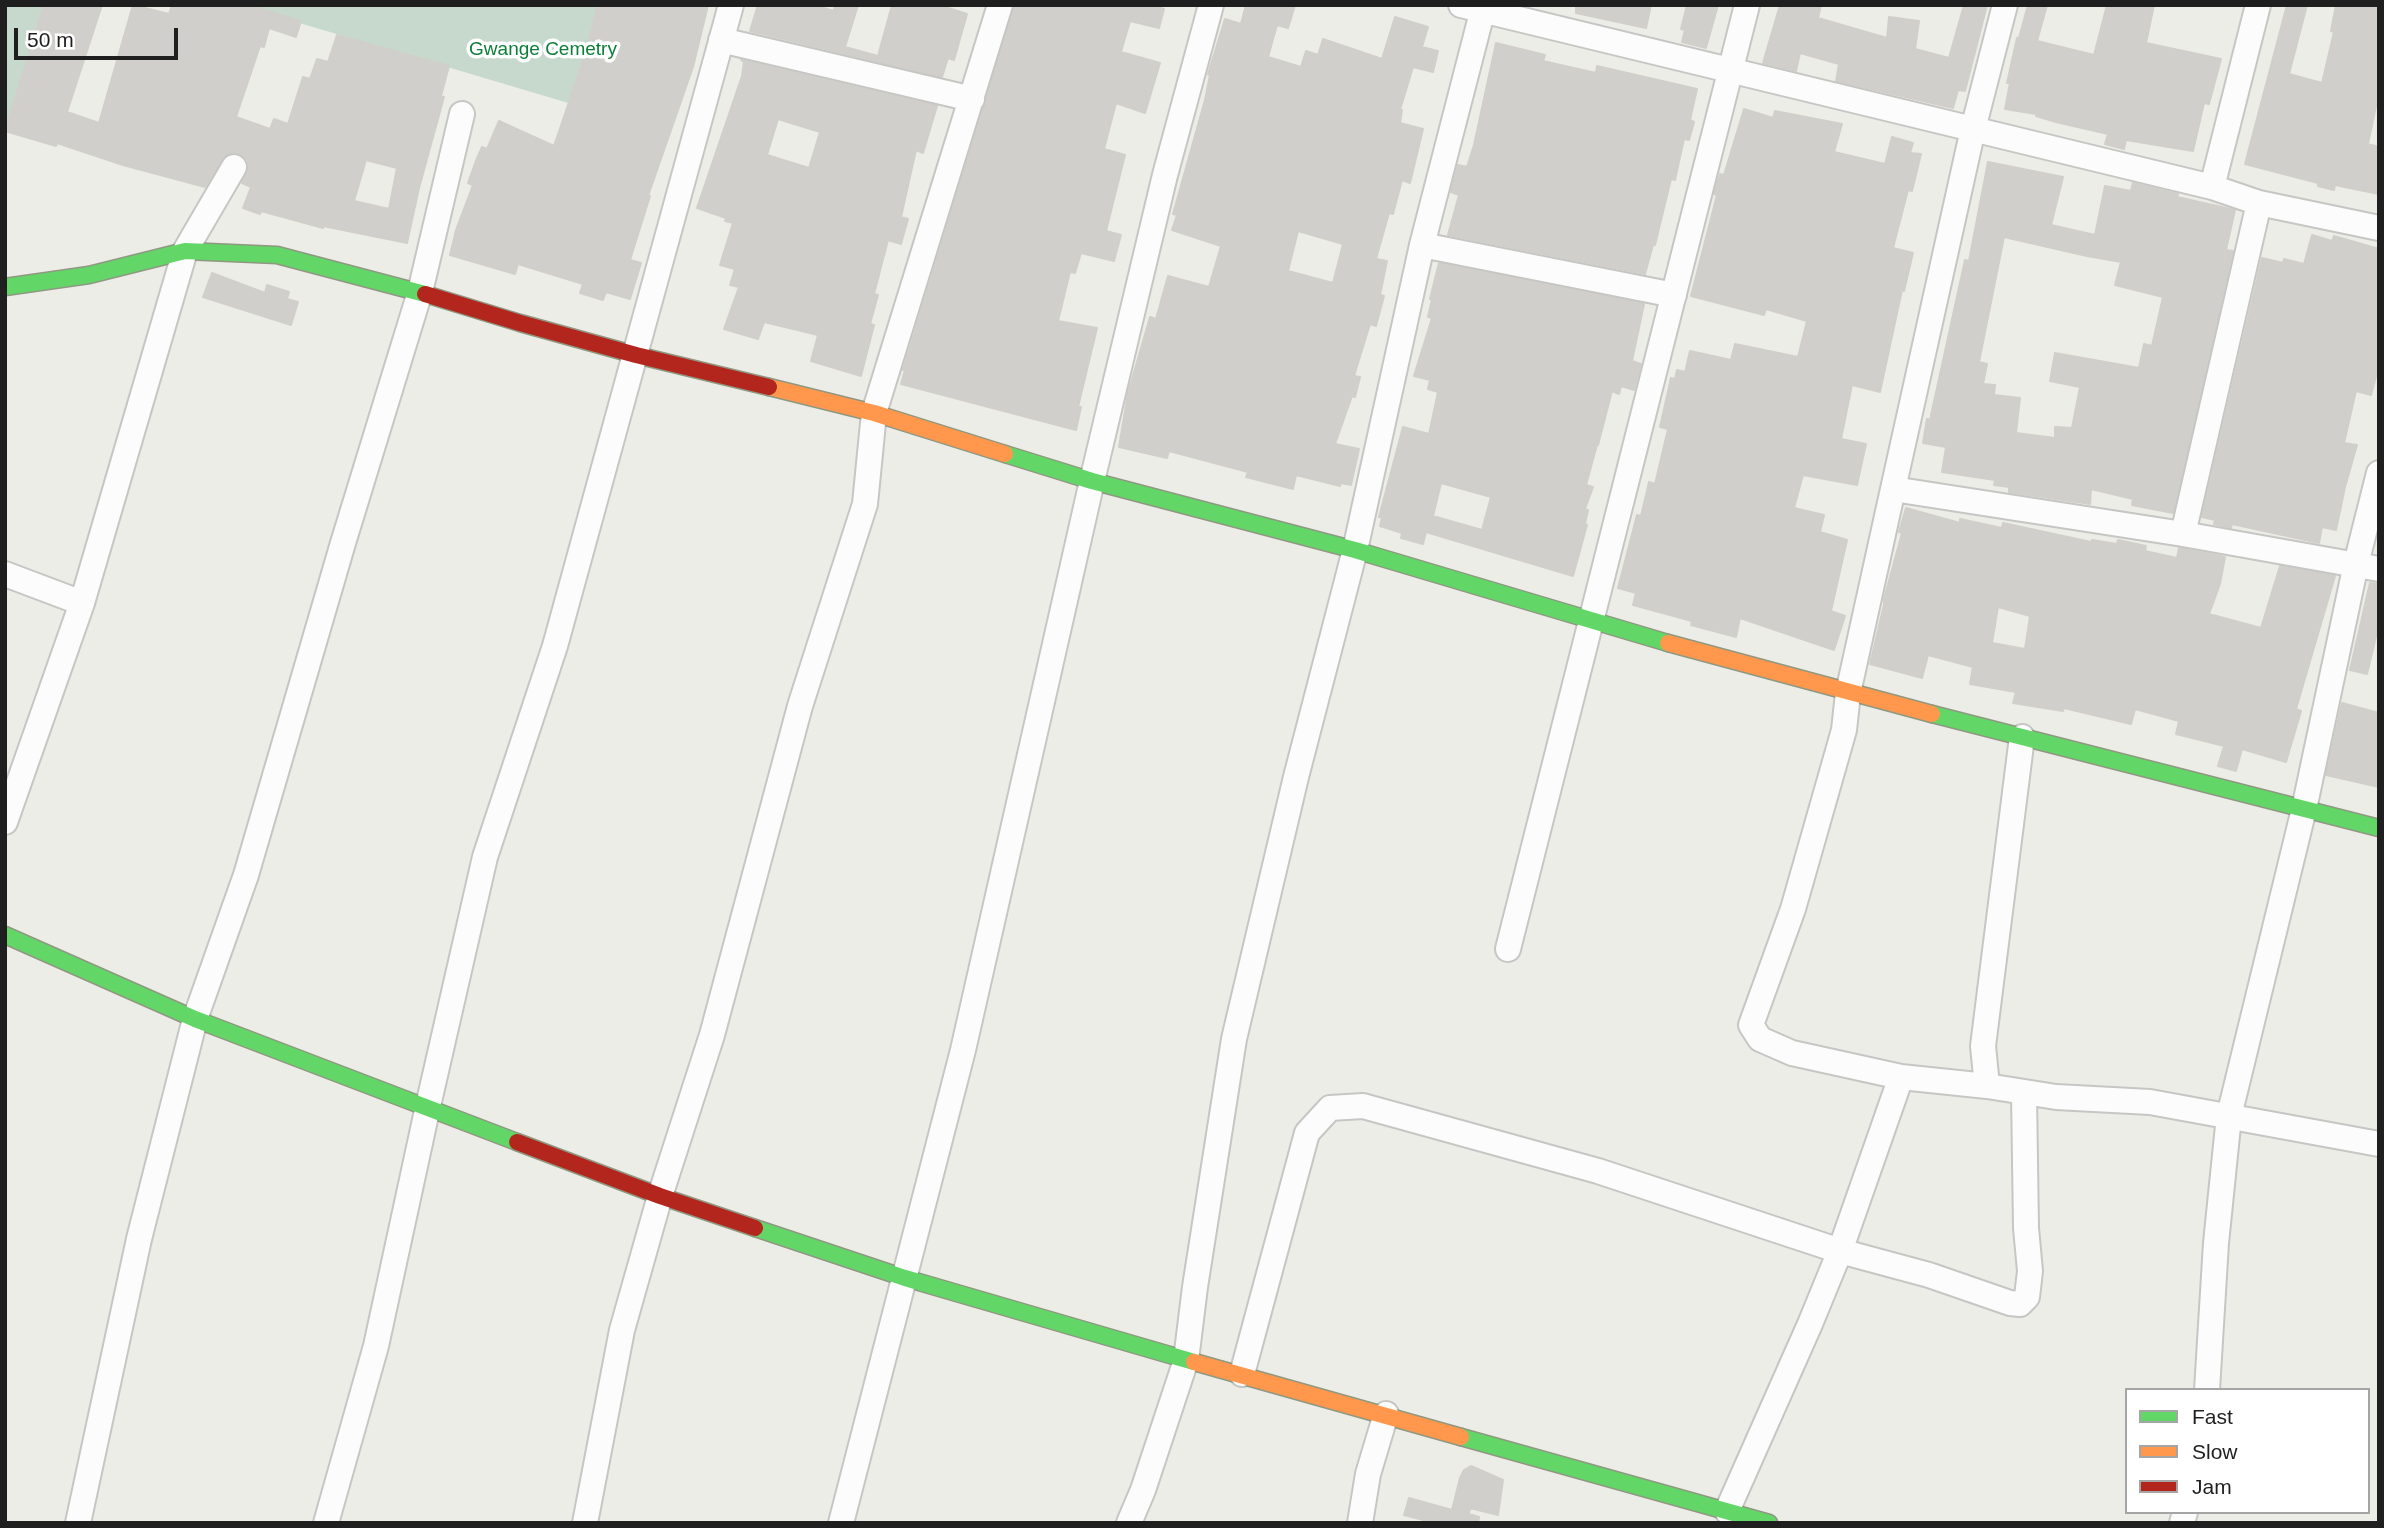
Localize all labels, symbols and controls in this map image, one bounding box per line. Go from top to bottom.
scale bar [18,14,182,58]
text: 50 m [27,28,74,51]
park label: Gwange Cemetry [469,39,617,61]
legend [2125,1388,2370,1514]
text: Fast [2192,1405,2233,1428]
text: Slow [2192,1440,2238,1463]
text: Jam [2192,1475,2232,1498]

